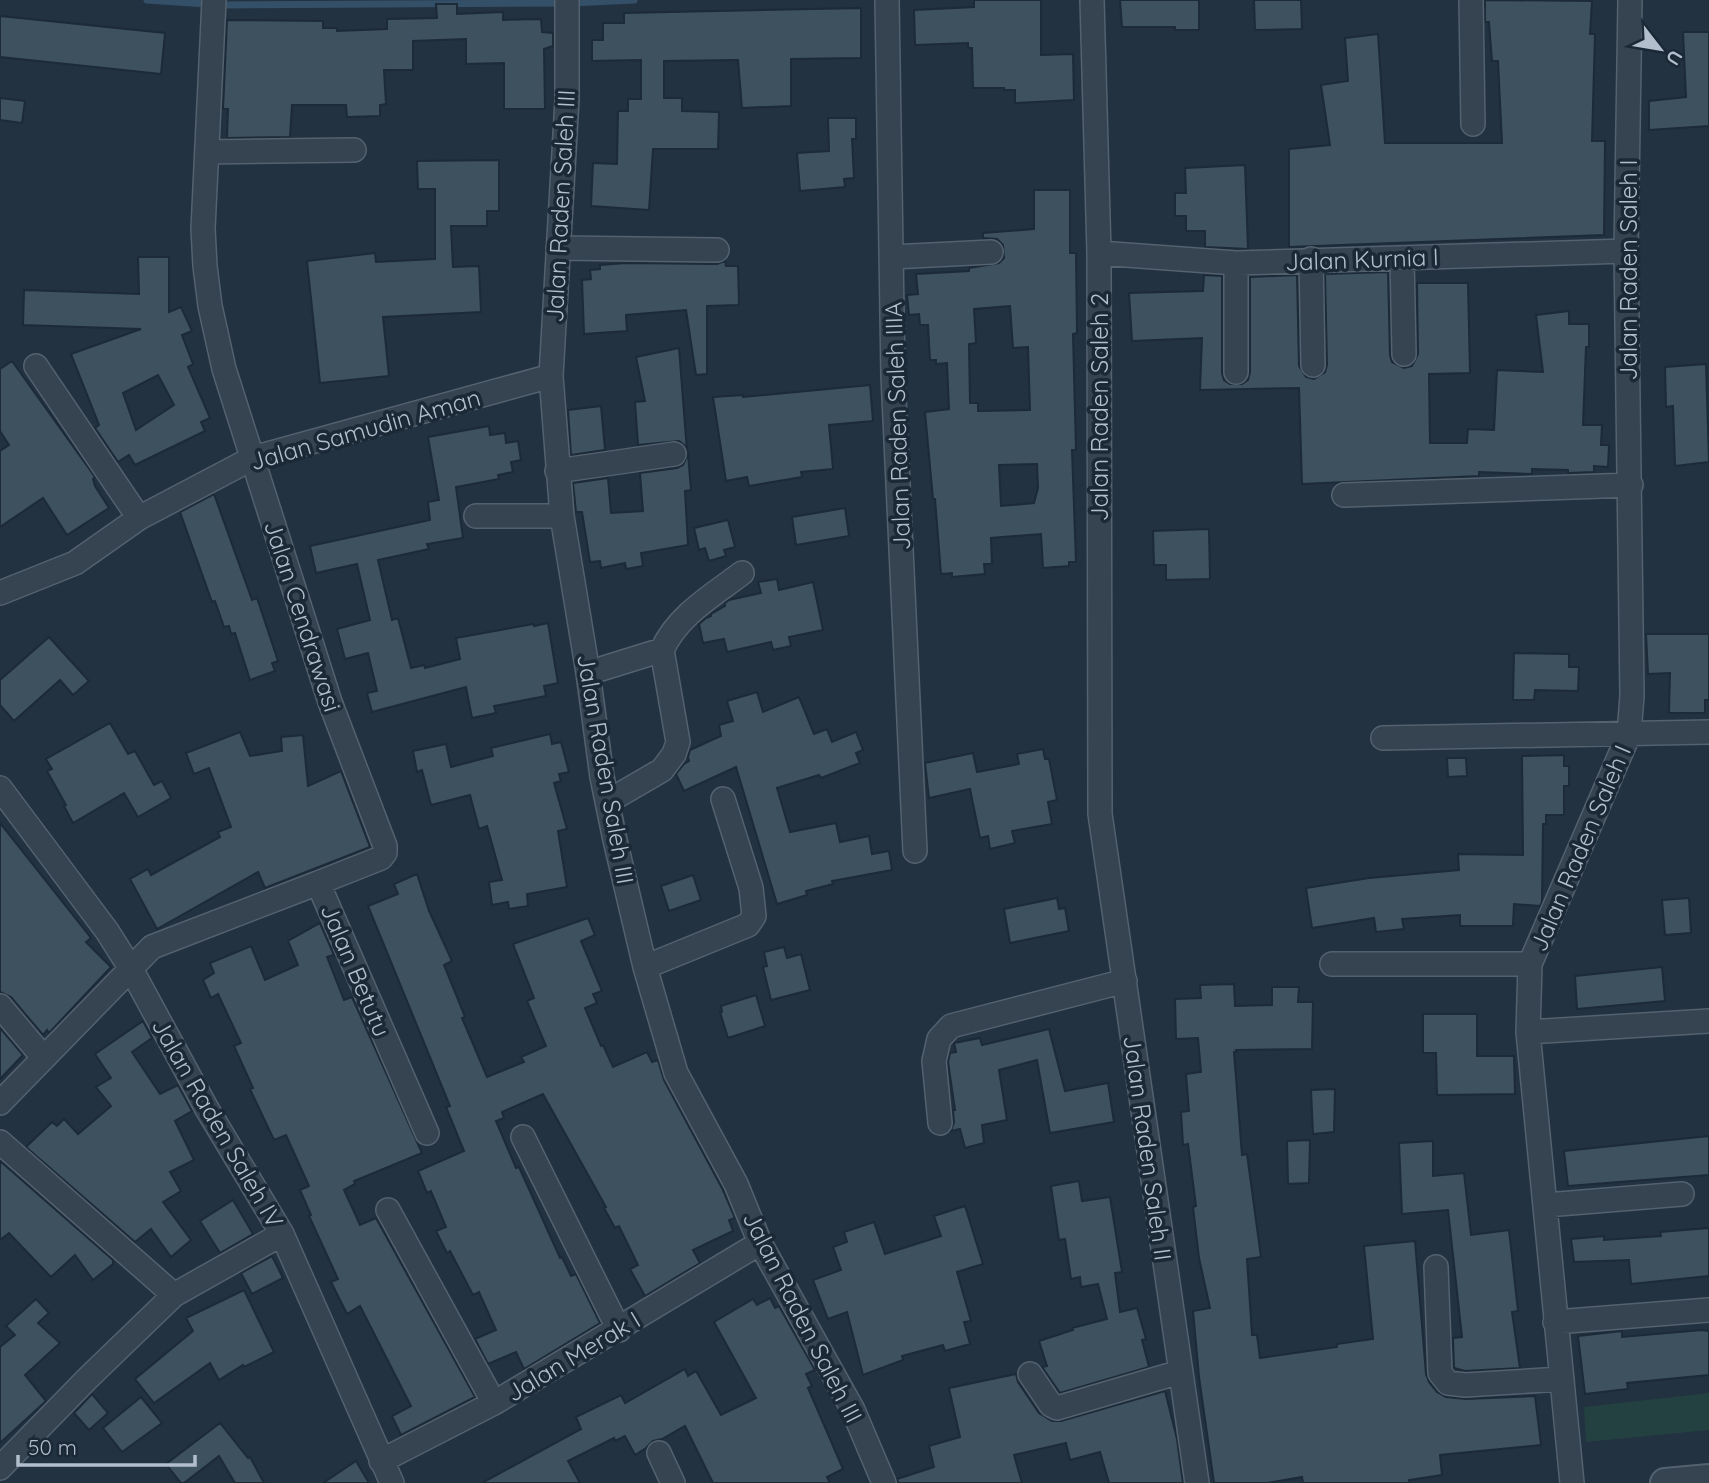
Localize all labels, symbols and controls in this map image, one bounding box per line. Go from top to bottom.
north arrow [1625,14,1695,84]
text: U [1661,46,1688,70]
street label: Jalan Raden Saleh III [539,89,581,323]
street label: Jalan Raden Saleh I [1613,159,1643,381]
street label: Jalan Kurnia I [1285,241,1439,277]
street label: Jalan Raden Saleh 2 [1084,293,1114,521]
street label: Jalan Raden Saleh IIIA [878,301,916,551]
street label: Jalan Samudin Aman [246,382,484,476]
street label: Jalan Cendrawasi [258,517,348,715]
street label: Jalan Raden Saleh III [571,652,641,886]
street label: Jalan Raden Saleh I [1523,740,1637,956]
street label: Jalan Betutu [315,899,397,1041]
street label: Jalan Raden Saleh IV [146,1013,290,1233]
street label: Jalan Raden Saleh II [1117,1033,1179,1263]
street label: Jalan Raden Saleh III [737,1206,869,1428]
street label: Jalan Merak I [501,1304,645,1408]
scale bar [18,1424,194,1468]
text: 50 m [28,1434,77,1460]

